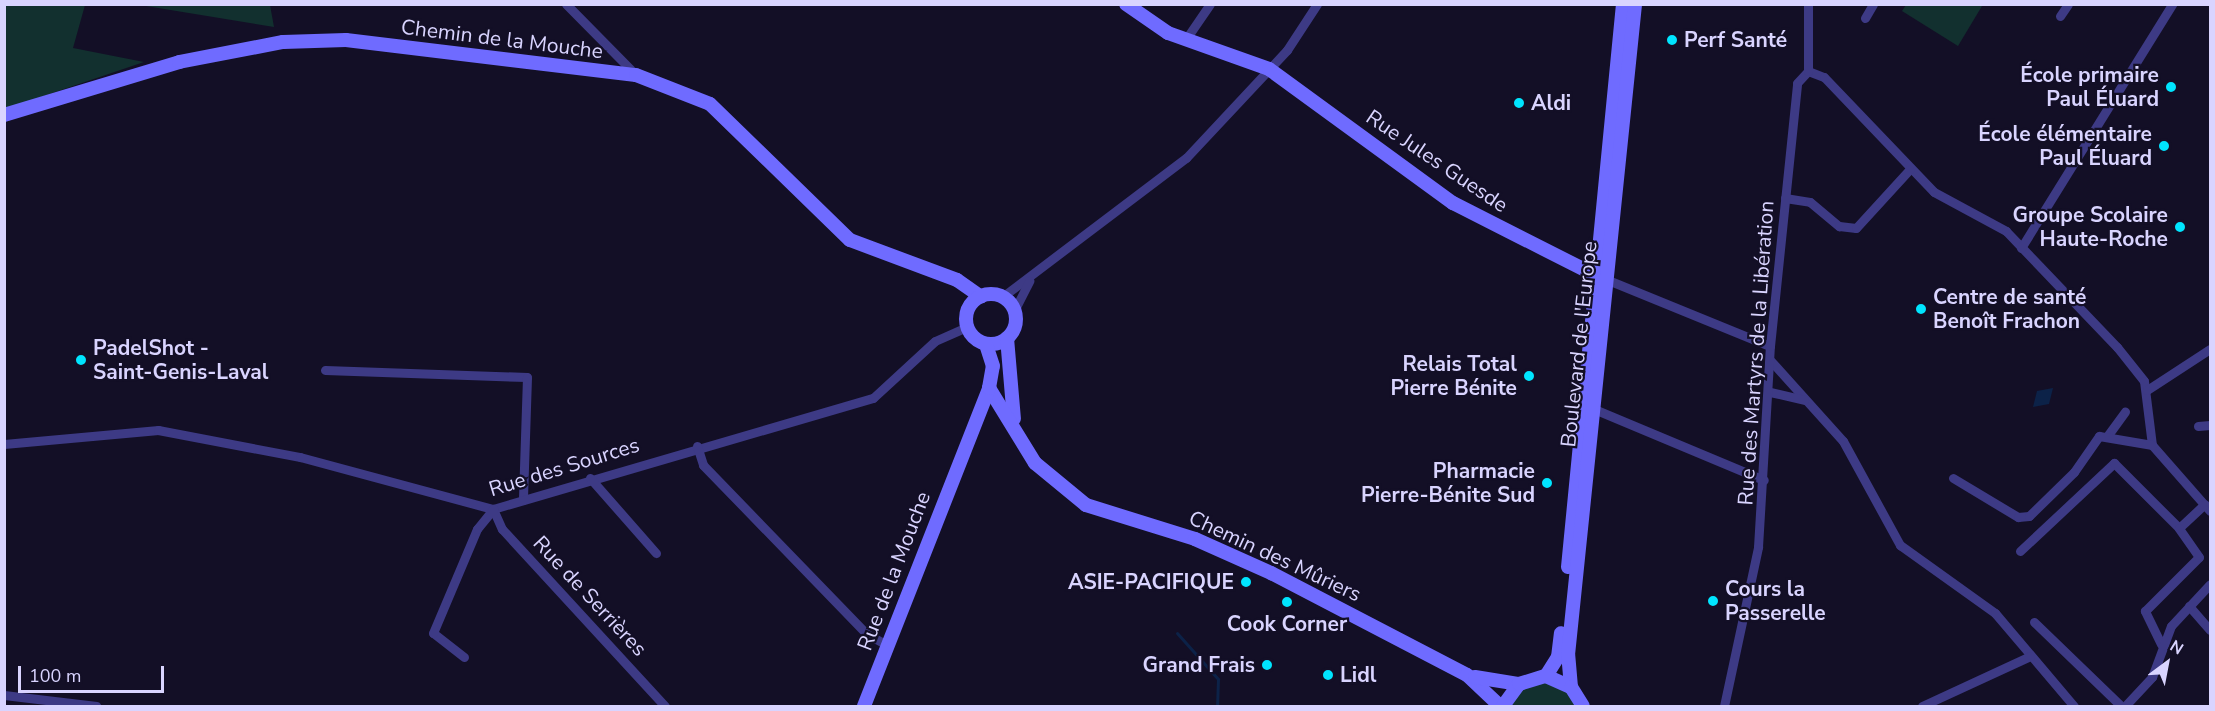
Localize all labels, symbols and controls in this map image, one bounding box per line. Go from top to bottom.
street label: Chemin de la Mouche [400,14,604,64]
place label: Perf Santé [1684,27,1787,53]
marker: Perf Santé [1665,33,1679,47]
place label: École primaire Paul Éluard [2020,62,2159,112]
marker: École primaire Paul Éluard [2164,80,2178,94]
place label: Aldi [1531,90,1571,116]
marker: Aldi [1512,96,1526,110]
street label: Rue Jules Guesde [1361,104,1513,218]
place label: École élémentaire Paul Éluard [1978,121,2152,171]
marker: École élémentaire Paul Éluard [2157,139,2171,153]
street label: Rue des Martyrs de la Libération [1733,200,1779,506]
place label: Groupe Scolaire Haute-Roche [2013,202,2168,252]
marker: Groupe Scolaire Haute-Roche [2173,220,2187,234]
street label: Boulevard de l'Europe [1556,240,1602,448]
place label: Centre de santé Benoît Frachon [1933,284,2086,334]
marker: Centre de santé Benoît Frachon [1914,302,1928,316]
place label: PadelShot - Saint-Genis-Laval [93,335,269,385]
place label: Relais Total Pierre Bénite [1390,351,1517,401]
marker: PadelShot - Saint-Genis-Laval [74,353,88,367]
marker: Relais Total Pierre Bénite [1522,369,1536,383]
street label: Rue des Sources [486,432,642,502]
place label: Pharmacie Pierre-Bénite Sud [1361,458,1535,508]
marker: Pharmacie Pierre-Bénite Sud [1540,476,1554,490]
street label: Rue de la Mouche [852,488,936,654]
street label: Chemin des Mûriers [1185,505,1365,607]
street label: Rue de Serrières [528,531,652,661]
place label: ASIE-PACIFIQUE [1068,569,1234,595]
marker: ASIE-PACIFIQUE [1239,575,1253,589]
place label: Cours la Passerelle [1725,576,1826,626]
marker: Cours la Passerelle [1706,594,1720,608]
marker: Cook Corner [1280,595,1294,609]
place label: Cook Corner [1227,611,1347,637]
north arrow [2137,633,2197,693]
text: N [2166,635,2187,660]
place label: Grand Frais [1143,652,1255,678]
scale bar [21,654,166,692]
marker: Grand Frais [1260,658,1274,672]
place label: Lidl [1340,662,1376,688]
text: 100 m [29,664,81,688]
marker: Lidl [1321,668,1335,682]

